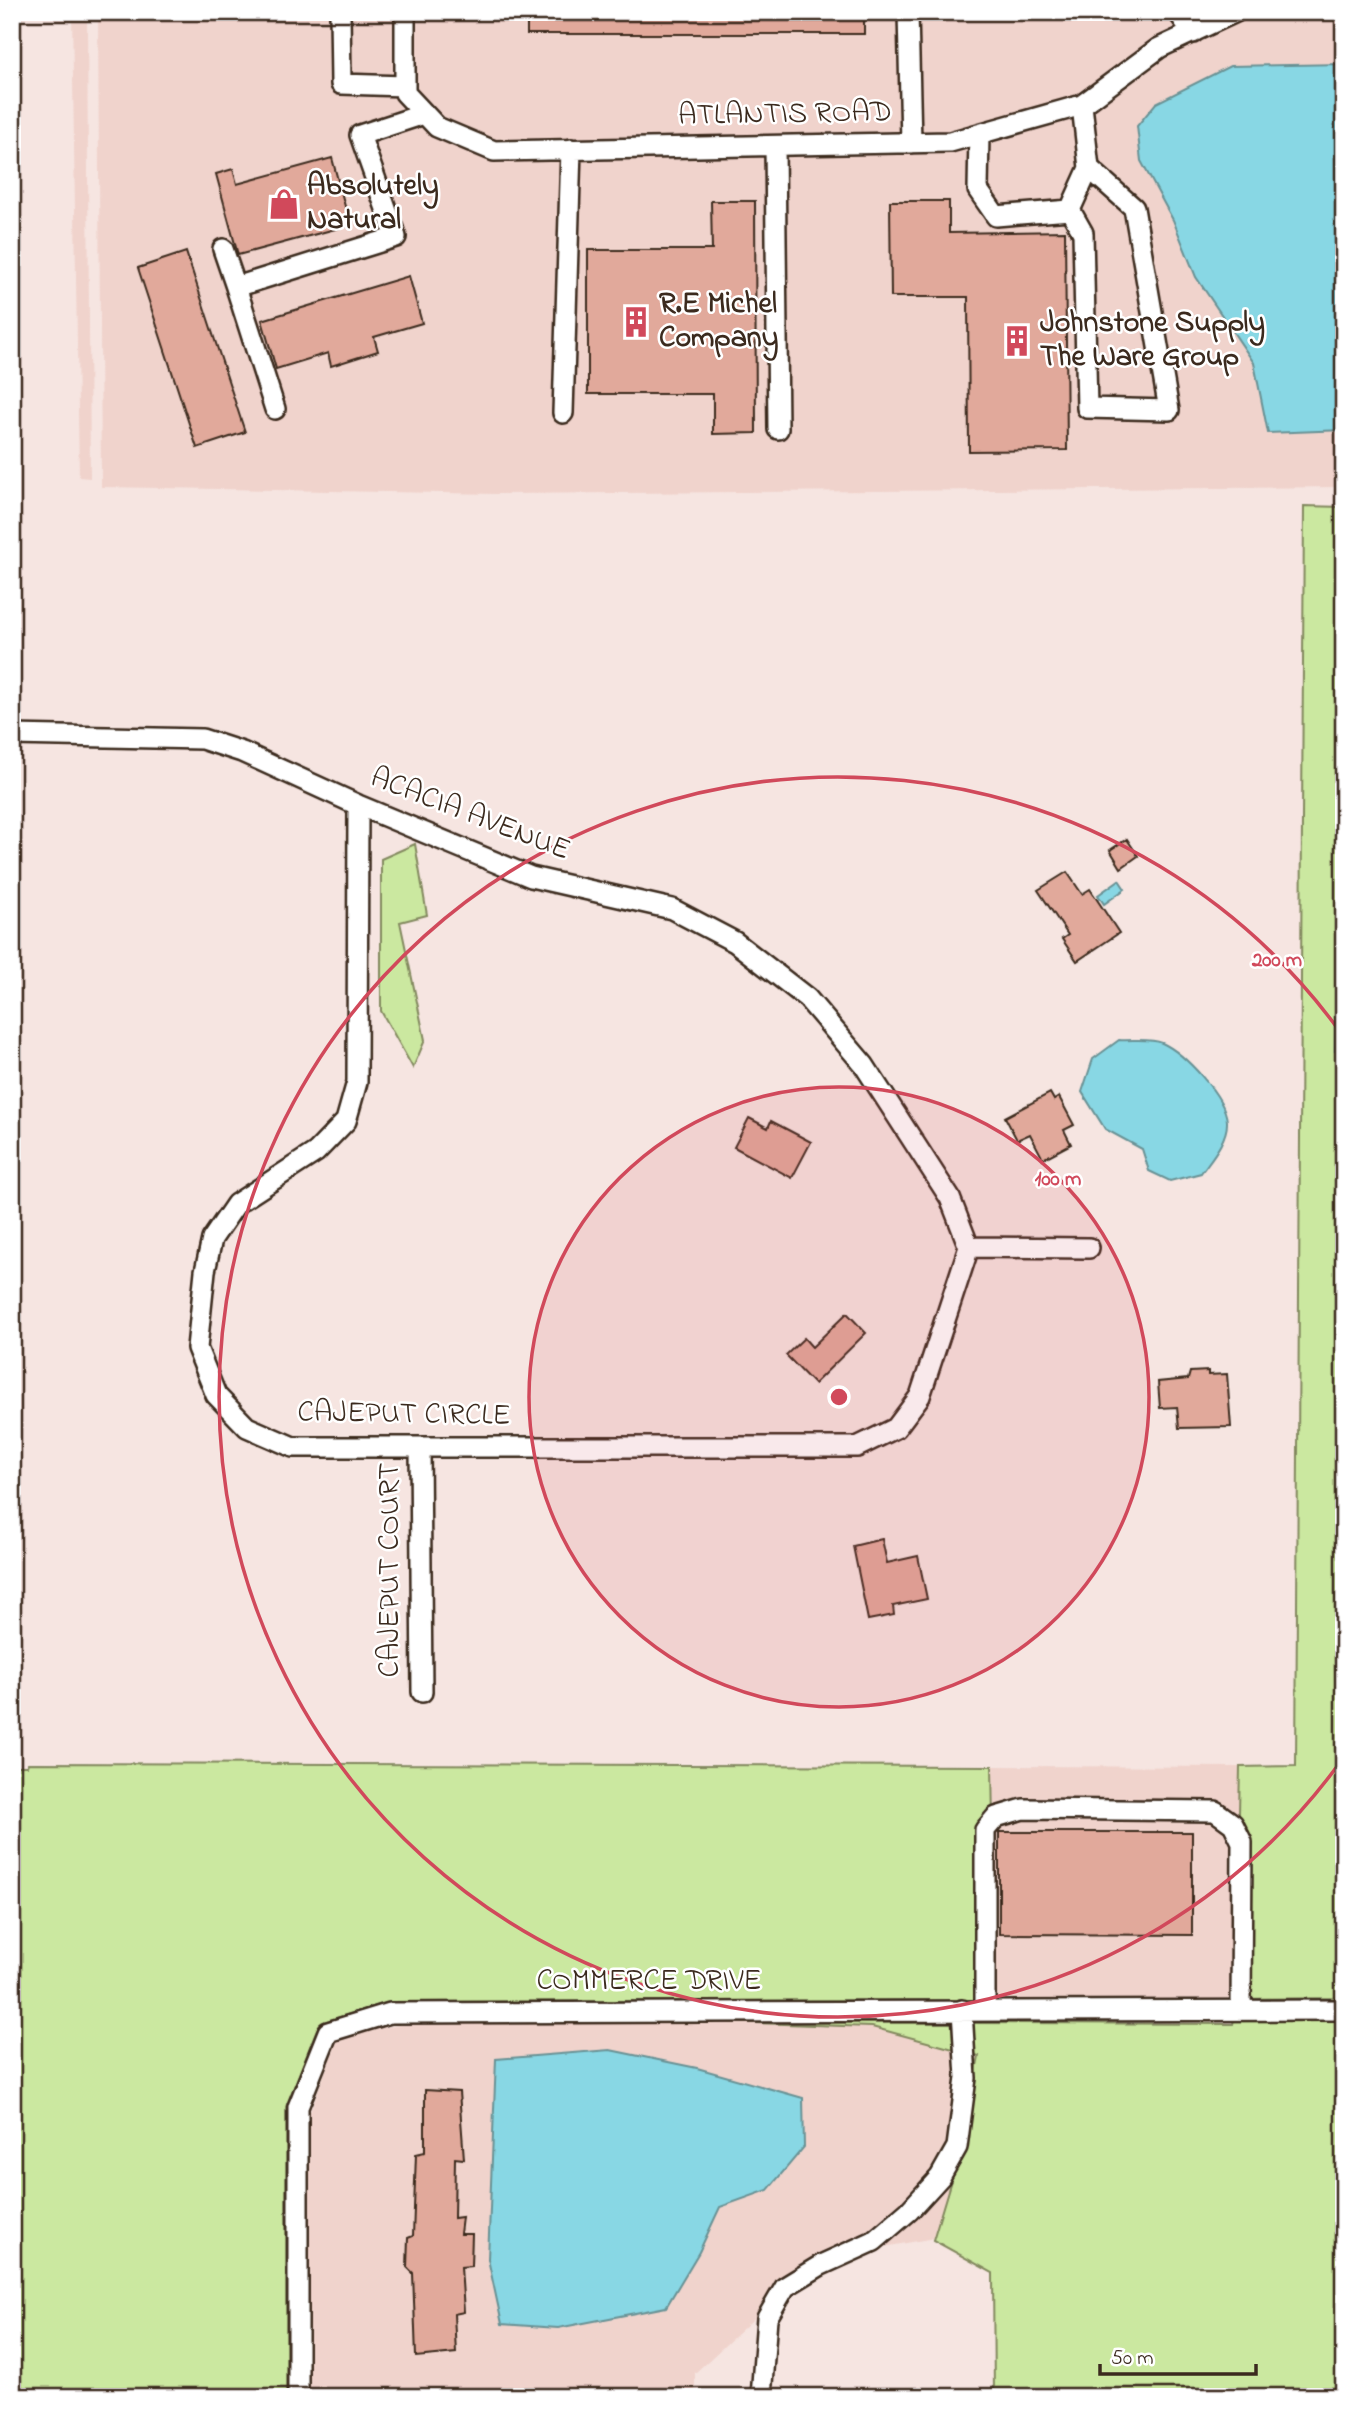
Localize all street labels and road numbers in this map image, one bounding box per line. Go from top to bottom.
street label: ATLANTIS ROAD [678,91,892,139]
street label: ACACIA AVENUE [364,757,576,873]
street label: CAJEPUT CIRCLE [297,1391,511,1439]
street label: CAJEPUT COURT [369,1462,413,1678]
street label: COMMERCE DRIVE [536,1960,762,2004]

